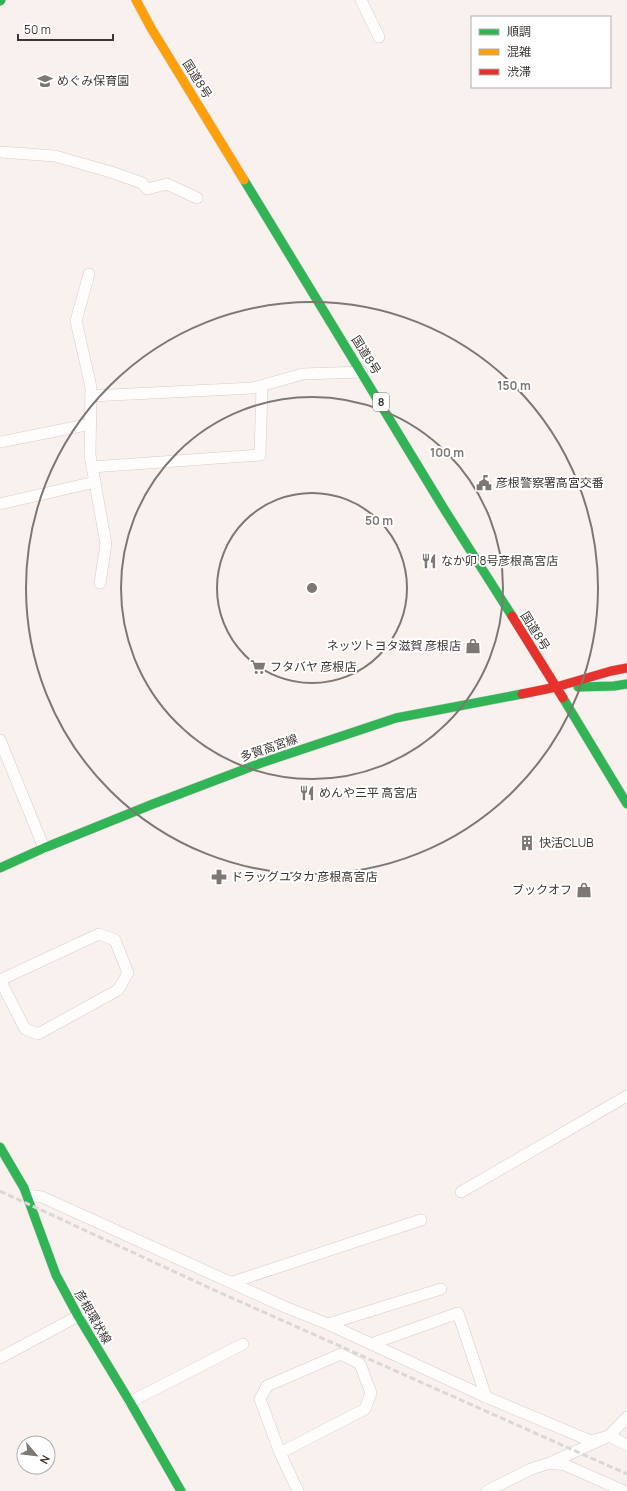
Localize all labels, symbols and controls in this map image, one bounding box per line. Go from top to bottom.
scale bar [18,16,113,42]
legend [471,16,611,88]
text: 50 m [24,21,51,38]
text: 順調 [507,23,531,40]
text: 混雑 [507,43,531,60]
street label: 国道8号 [179,56,216,101]
text: 渋滞 [507,63,531,80]
school or university icon: めぐみ保育園 [36,72,54,90]
place label: めぐみ保育園 [57,72,129,89]
street label: 国道8号 [348,332,385,377]
text: 150 m [497,377,531,394]
road number: 8 [373,393,389,411]
text: 100 m [430,444,464,461]
public building icon: 彦根警察署高宮交番 [475,474,493,492]
place label: 彦根警察署高宮交番 [496,474,604,491]
text: 50 m [365,512,393,529]
restaurant icon: なか卯 8号彦根高宮店 [420,552,438,570]
place label: なか卯 8号彦根高宮店 [441,552,558,569]
centre of rings [305,581,319,595]
street label: 国道8号 [517,608,554,653]
place label: ネッツトヨタ滋賀 彦根店 [327,637,461,654]
shop icon: ネッツトヨタ滋賀 彦根店 [464,637,482,655]
supermarket icon: フタバヤ 彦根店 [249,658,267,676]
place label: フタバヤ 彦根店 [270,658,356,675]
street label: 多賀高宮線 [238,730,300,765]
restaurant icon: めんや三平 高宮店 [298,784,316,802]
place label: めんや三平 高宮店 [319,784,417,801]
building icon: 快活CLUB [518,834,536,852]
place label: 快活CLUB [539,834,594,851]
pharmacy icon: ドラッグユタカ 彦根高宮店 [210,868,228,886]
place label: ドラッグユタカ 彦根高宮店 [231,868,377,885]
place label: ブックオフ [512,881,572,898]
shop icon: ブックオフ [575,881,593,899]
street label: 彦根環状線 [71,1287,116,1347]
north arrow [16,1435,56,1475]
text: N [37,1453,54,1467]

